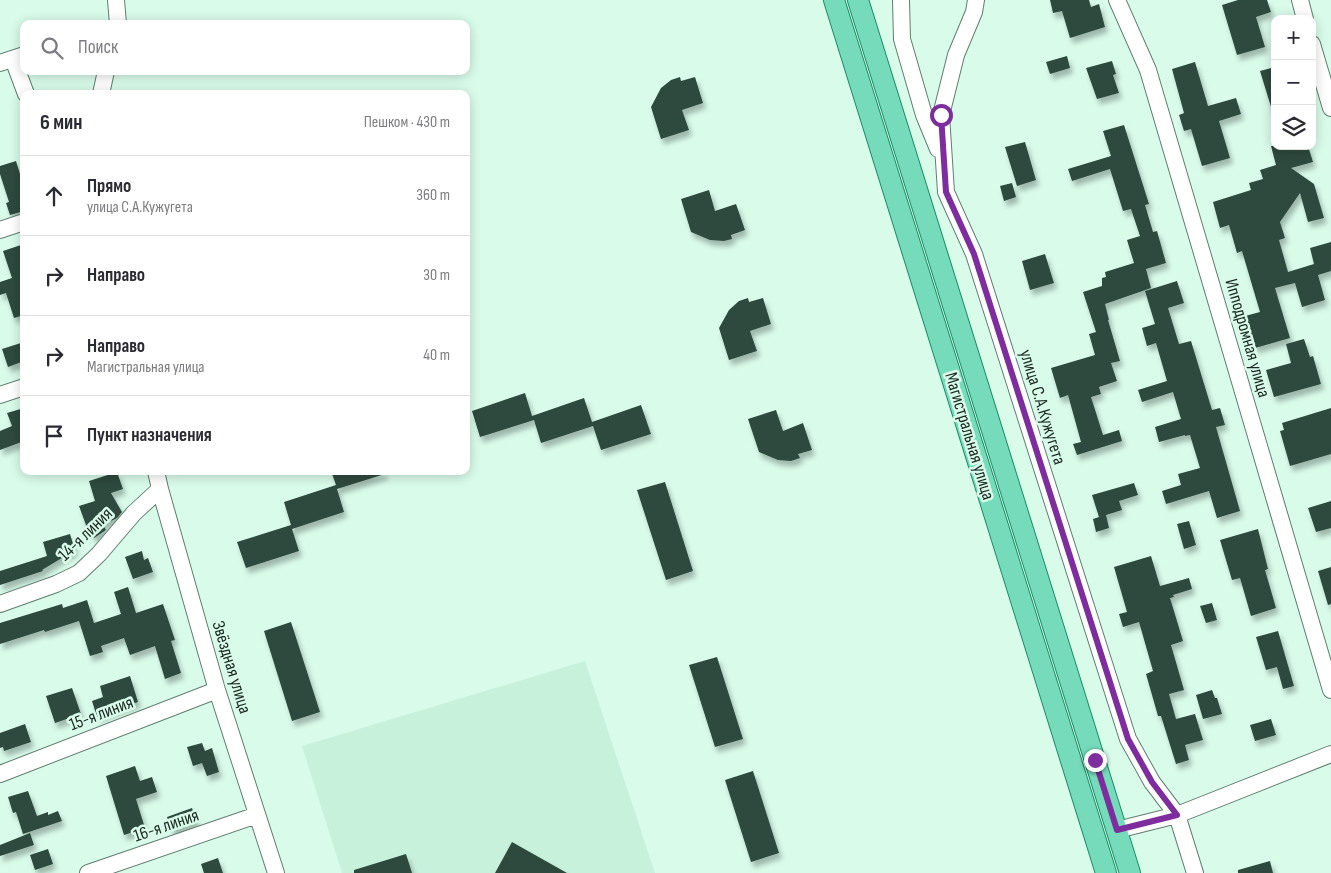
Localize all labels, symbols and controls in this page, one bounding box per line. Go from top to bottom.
map controls [1271,15,1316,150]
button: + [1271,15,1316,60]
search box [20,20,470,75]
icon: search [38,34,66,62]
text: Поиск [78,36,118,59]
button: − [1271,60,1316,105]
route start [930,104,953,127]
button: layers [1271,105,1316,150]
text: 6 мин [40,110,82,135]
text: Пешком · 430 m [364,113,450,132]
text: Прямо [87,175,131,198]
icon: ahead [40,182,68,210]
text: 360 m [416,186,450,205]
text: улица С.А.Кужугета [87,198,193,217]
icon: right [40,262,68,290]
text: Направо [87,264,145,287]
text: 30 m [423,266,450,285]
street label: Ипподромная улица [1221,276,1275,400]
text: Направо [87,335,145,358]
icon: right [40,342,68,370]
text: 40 m [423,346,450,365]
street label: улица С.А.Кужугета [1015,347,1070,467]
text: Магистральная улица [87,358,205,377]
street label: Магистральная улица [940,370,999,502]
icon: arrive [40,422,68,450]
text: Пункт назначения [87,424,212,447]
street label: 14-я линия [54,503,117,565]
street label: Звёздная улица [207,618,256,716]
street label: 15-я линия [66,692,136,735]
route end [1084,749,1107,772]
street label: 16-я линия [131,805,202,846]

